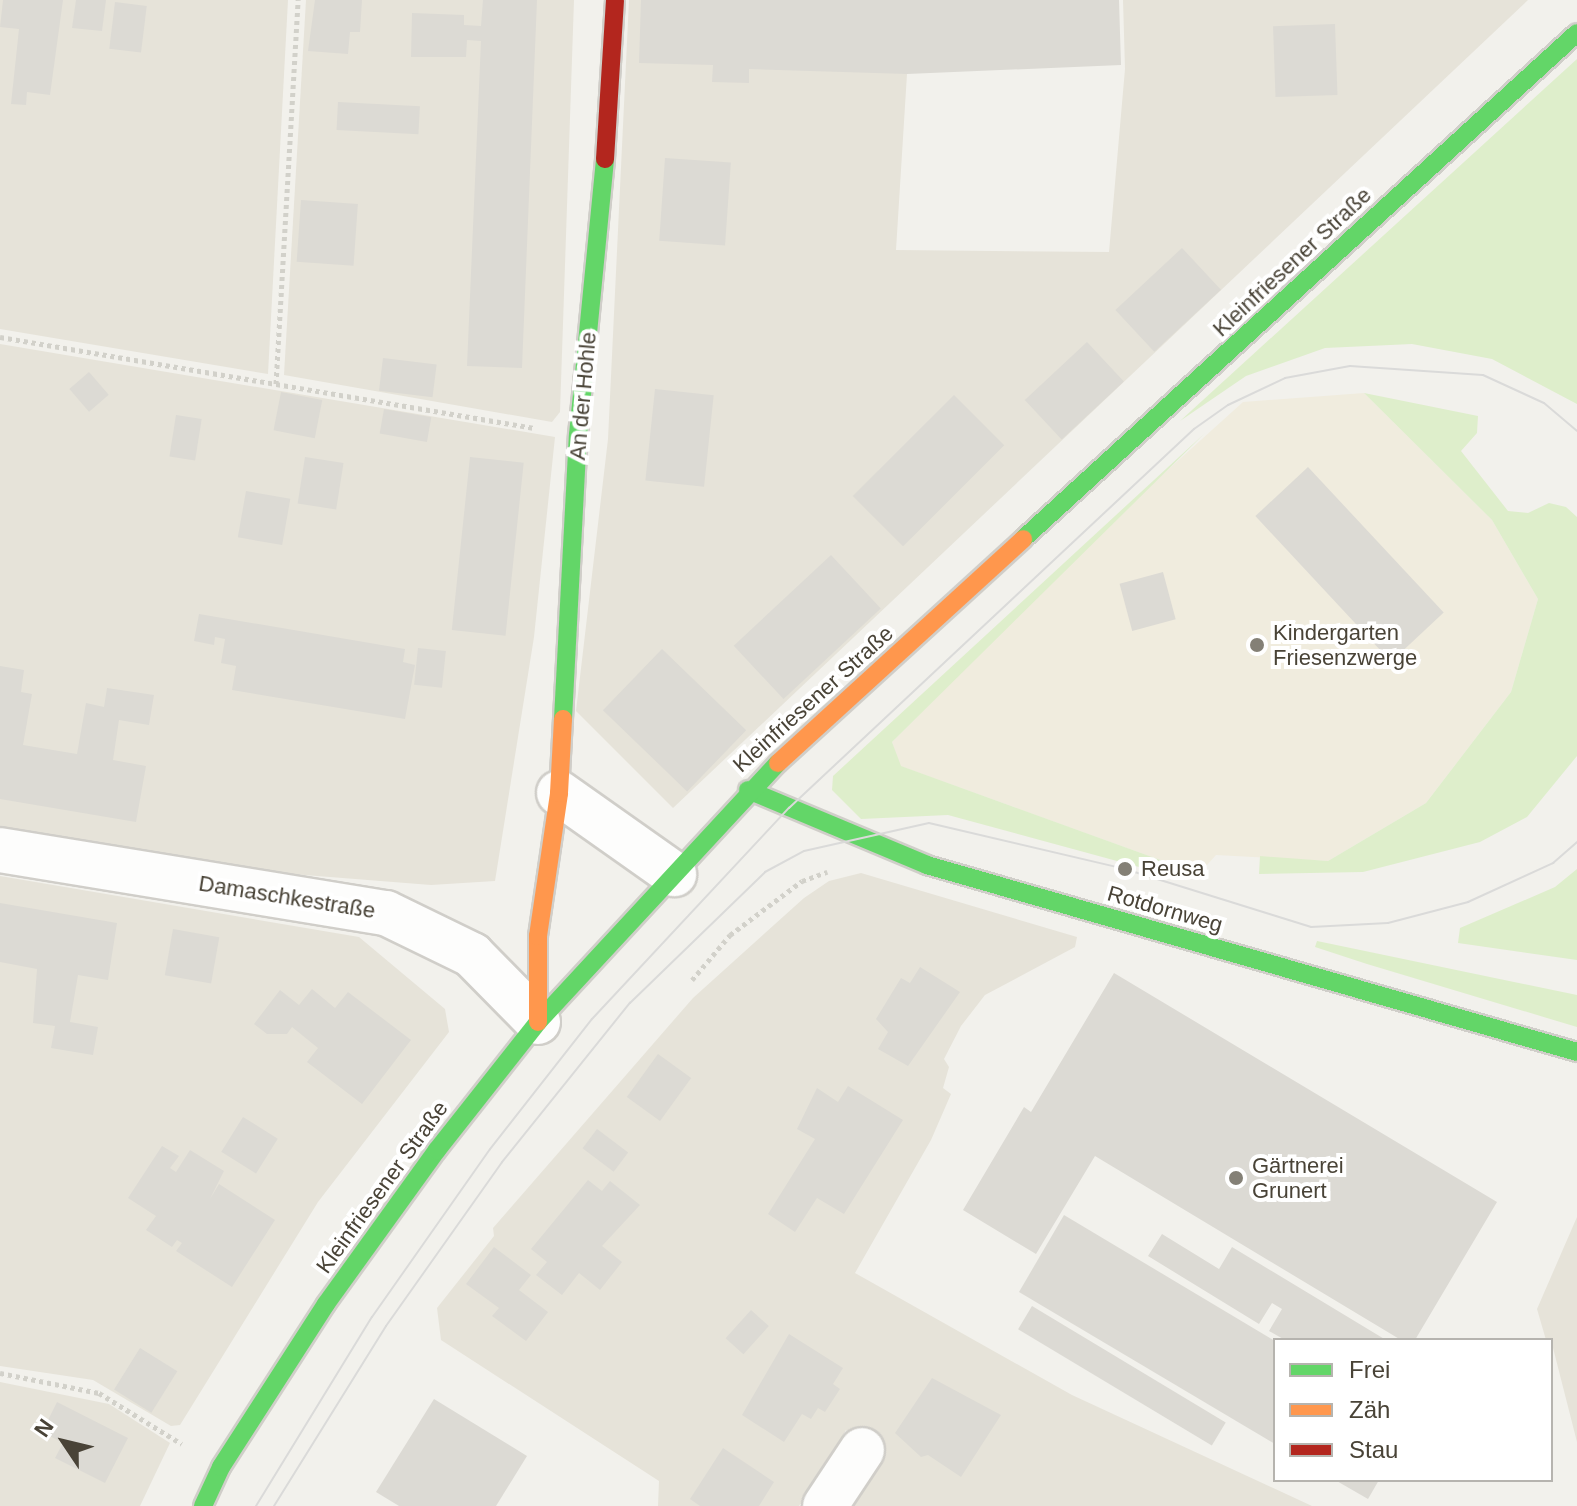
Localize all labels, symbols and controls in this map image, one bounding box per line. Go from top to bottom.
street label: Kleinfriesener Straße [1207,182,1377,342]
street label: An der Hohle [564,331,602,461]
place label: Kindergarten Friesenzwerge [1273,619,1417,670]
street label: Kleinfriesener Straße [727,620,899,778]
marker: Kindergarten Friesenzwerge [1248,636,1266,654]
place label: Reusa [1141,856,1205,882]
marker: Reusa [1116,860,1134,878]
street label: Damaschkestraße [197,870,377,924]
street label: Rotdornweg [1104,880,1226,938]
street label: Kleinfriesener Straße [311,1096,453,1278]
place label: Gärtnerei Grunert [1252,1152,1344,1204]
marker: Gärtnerei Grunert [1227,1169,1245,1187]
legend [1273,1338,1553,1482]
text: Frei [1349,1356,1390,1383]
text: Zäh [1349,1396,1390,1423]
north arrow [24,1402,104,1482]
text: N [29,1414,59,1442]
text: Stau [1349,1436,1398,1463]

